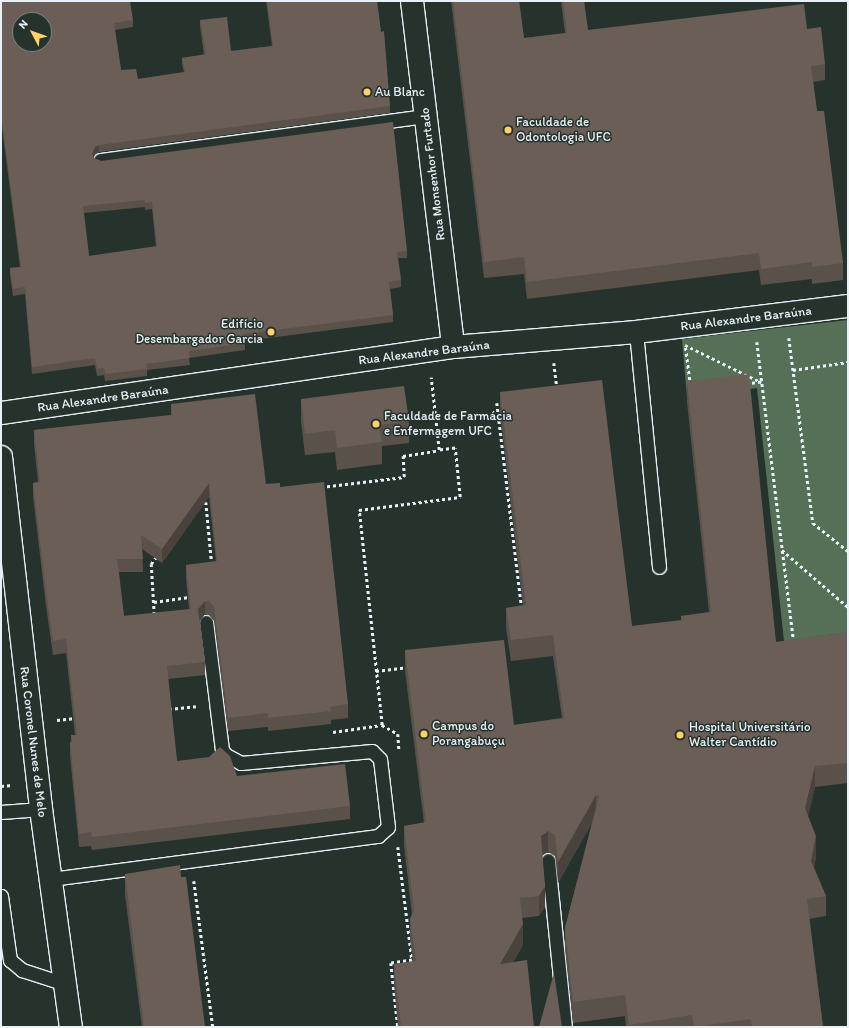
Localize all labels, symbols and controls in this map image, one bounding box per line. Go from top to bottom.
north arrow [12,12,52,52]
text: N [16,17,31,32]
place label: Au Blanc [375,84,425,100]
marker: Au Blanc [362,87,372,97]
street label: Rua Monsenhor Furtado [417,107,449,241]
place label: Faculdade de Odontologia UFC [516,115,611,146]
marker: Faculdade de Odontologia UFC [503,125,513,135]
street label: Rua Alexandre Baraúna [680,303,812,335]
place label: Edifício Desembargador Garcia [135,317,263,348]
marker: Edifício Desembargador Garcia [266,327,276,337]
street label: Rua Alexandre Baraúna [358,337,490,369]
street label: Rua Alexandre Baraúna [37,382,169,416]
place label: Faculdade de Farmácia e Enfermagem UFC [384,409,512,440]
marker: Faculdade de Farmácia e Enfermagem UFC [371,419,381,429]
street label: Rua Coronel Nunes de Melo [16,666,50,818]
place label: Campus do Porangabuçu [432,719,505,750]
place label: Hospital Universitário Walter Cantídio [689,720,811,751]
marker: Campus do Porangabuçu [419,729,429,739]
marker: Hospital Universitário Walter Cantídio [674,729,686,741]

